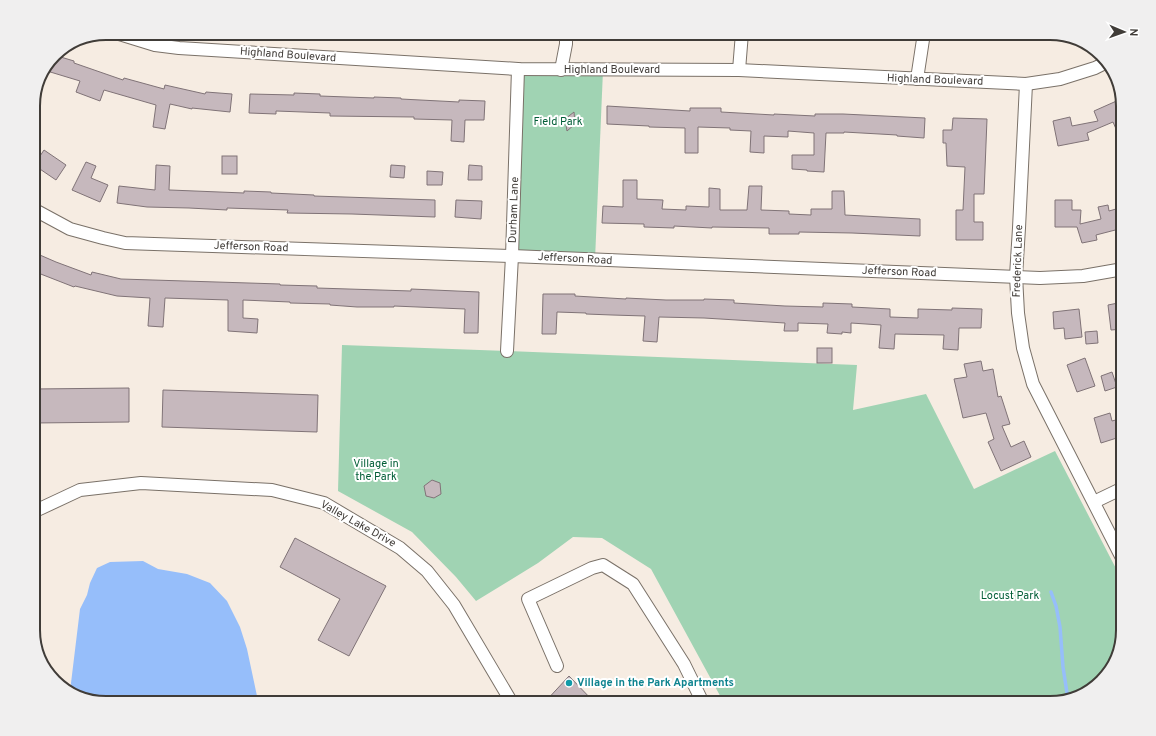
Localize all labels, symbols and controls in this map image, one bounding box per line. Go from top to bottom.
north arrow [1104,12,1144,52]
text: N [1126,28,1140,37]
street label: Highland Boulevard [239,45,337,65]
street label: Highland Boulevard [564,63,660,77]
street label: Highland Boulevard [886,71,984,89]
park label: Field Park [533,115,583,129]
street label: Durham Lane [506,176,522,243]
street label: Frederick Lane [1010,224,1026,298]
street label: Jefferson Road [213,239,289,255]
street label: Jefferson Road [537,250,613,268]
street label: Jefferson Road [861,264,937,280]
park label: Village in the Park [353,457,399,484]
street label: Valley Lake Drive [318,497,398,551]
park label: Locust Park [981,589,1039,603]
place label: Village in the Park Apartments [577,676,734,690]
marker: Village in the Park Apartments [564,678,574,688]

